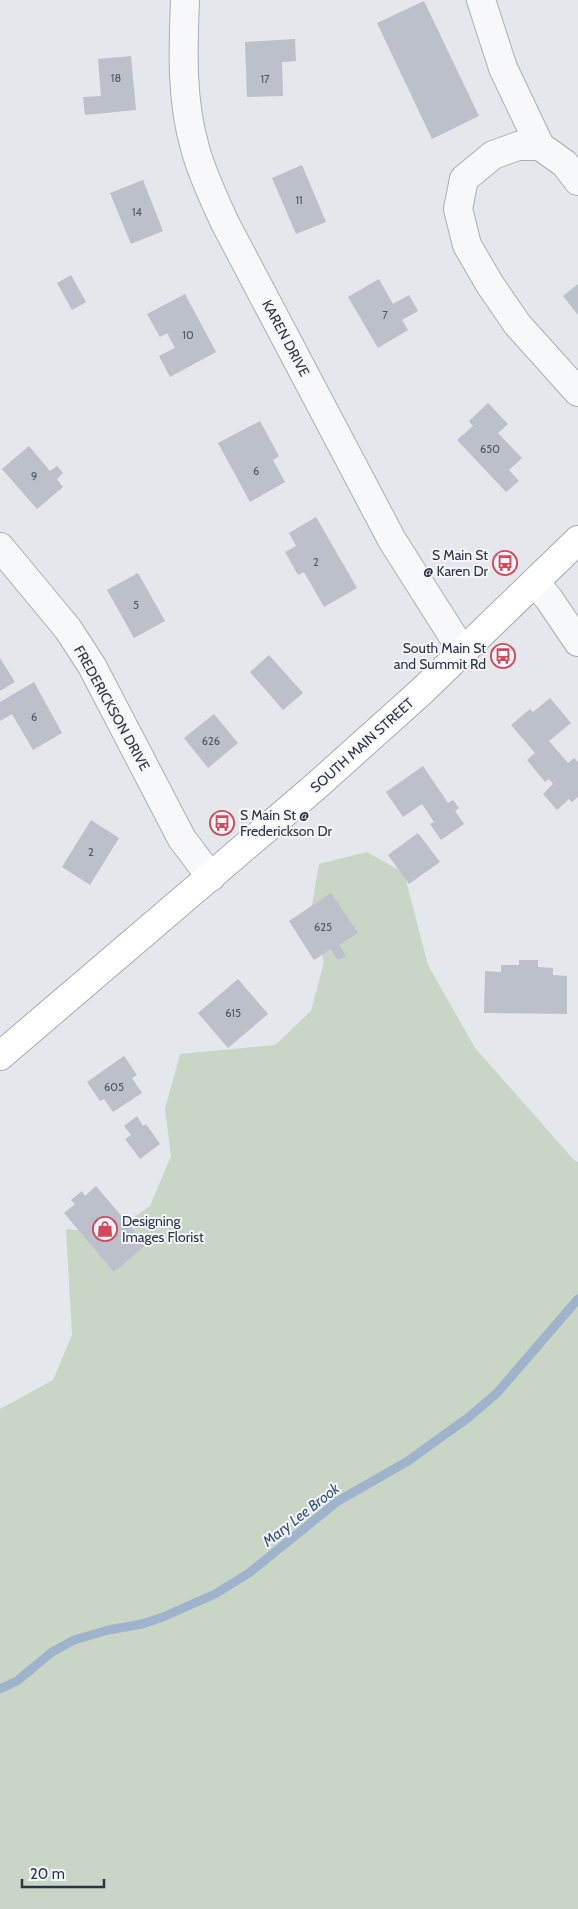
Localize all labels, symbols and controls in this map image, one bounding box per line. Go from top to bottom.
house number: 18 [111,71,121,85]
house number: 17 [260,72,270,86]
house number: 11 [295,193,303,207]
house number: 14 [132,205,143,219]
street label: KAREN DRIVE [258,297,314,380]
house number: 7 [382,308,388,322]
house number: 10 [182,328,194,342]
house number: 650 [480,442,500,456]
house number: 6 [253,464,259,478]
house number: 9 [31,469,37,483]
place label: S Main St @ Karen Dr [423,546,489,580]
bus stop icon: S Main St @ Karen Dr [492,550,518,576]
house number: 2 [313,555,319,569]
house number: 5 [133,598,139,612]
place label: South Main St and Summit Rd [394,639,486,673]
street label: FREDERICKSON DRIVE [70,642,154,774]
bus stop icon: South Main St and Summit Rd [490,643,516,669]
street label: SOUTH MAIN STREET [306,693,418,796]
house number: 6 [31,710,37,724]
house number: 626 [202,734,220,748]
place label: S Main St @ Frederickson Dr [240,806,333,840]
bus stop icon: S Main St @ Frederickson Dr [209,810,235,836]
house number: 2 [88,845,94,859]
house number: 625 [314,920,332,934]
house number: 615 [225,1006,241,1020]
house number: 605 [104,1080,124,1094]
place label: Designing Images Florist [122,1212,204,1246]
shop icon: Designing Images Florist [92,1216,118,1242]
water label: Mary Lee Brook [258,1479,343,1551]
scale bar [22,1856,105,1888]
text: 20 m [30,1865,65,1883]

